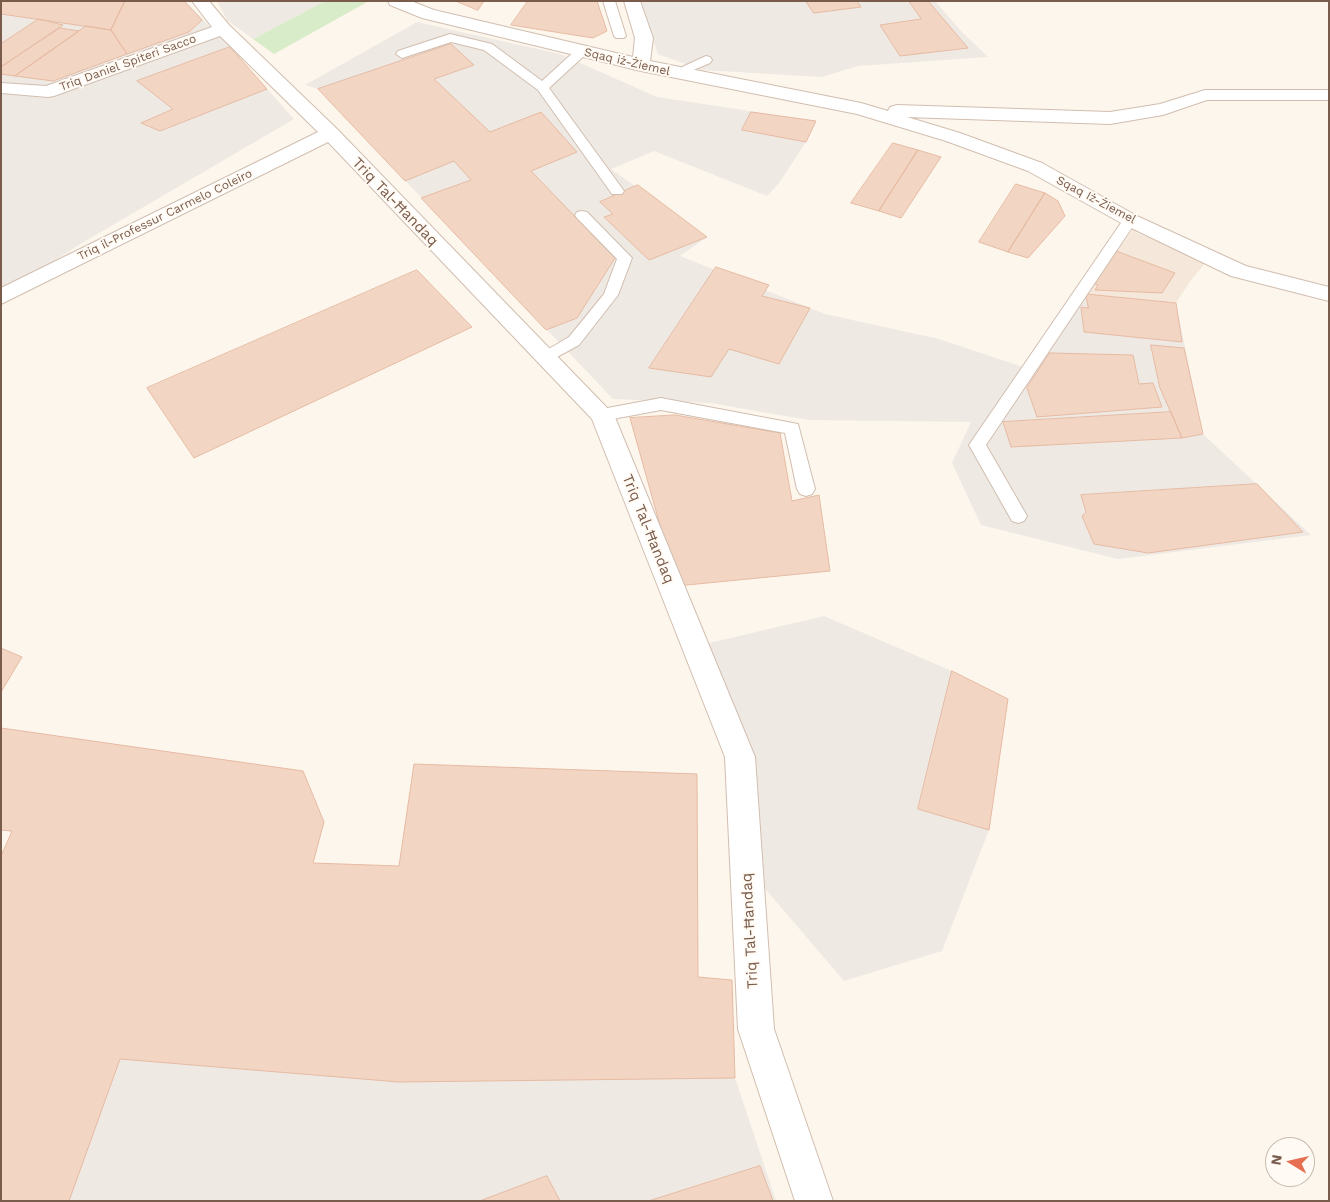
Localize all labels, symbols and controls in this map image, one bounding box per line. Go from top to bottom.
street label: Triq Daniel Spiteri Sacco [58,32,198,94]
street label: Sqaq iż-Żiemel [583,45,671,79]
street label: Triq Tal-Ħandaq [348,154,442,250]
street label: Triq il-Professur Carmelo Coleiro [75,166,255,264]
street label: Sqaq Iż-Żiemel [1054,173,1138,227]
street label: Triq Tal-Ħandaq [618,472,678,586]
street label: Triq Tal-Ħandaq [738,872,762,990]
north arrow [1265,1137,1315,1187]
text: N [1267,1153,1285,1166]

